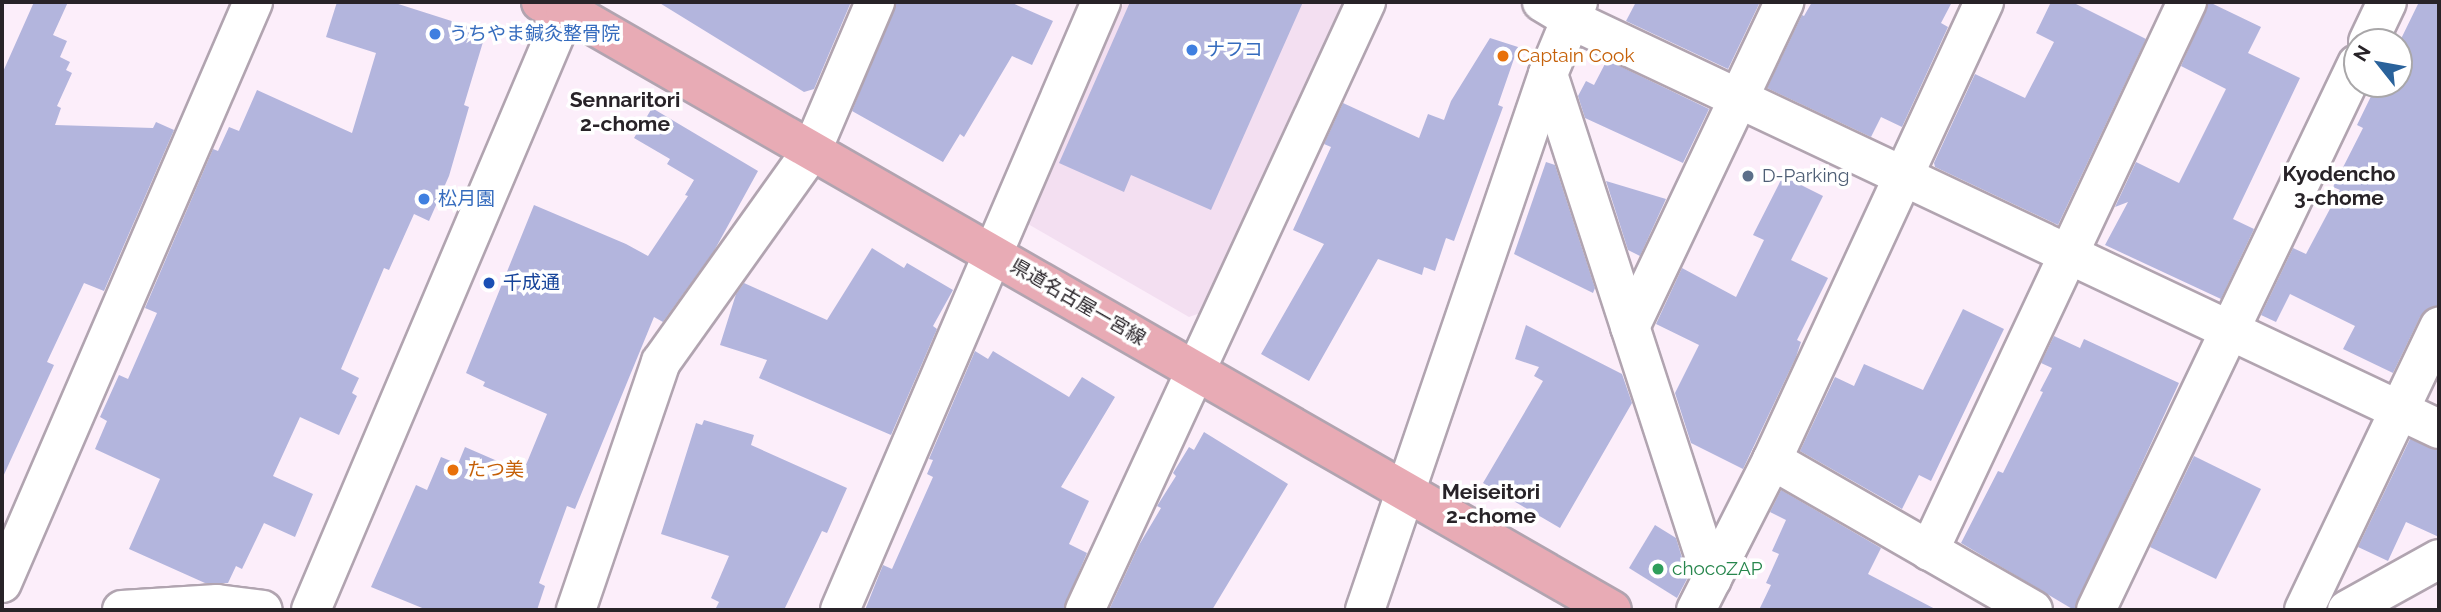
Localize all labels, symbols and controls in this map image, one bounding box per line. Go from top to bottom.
place label: うちやま鍼灸整骨院 [449,23,620,45]
marker: うちやま鍼灸整骨院 [427,26,443,42]
north arrow [2343,28,2413,98]
place label: ナフコ [1206,39,1263,61]
text: N [2349,41,2375,65]
marker: ナフコ [1184,42,1200,58]
place label: Captain Cook [1517,45,1634,67]
marker: Captain Cook [1495,48,1511,64]
district label: Sennaritori 2-chome [570,87,680,137]
district label: Kyodencho 3-chome [2282,161,2396,211]
place label: D-Parking [1762,165,1849,187]
marker: D-Parking [1740,168,1756,184]
place label: 松月園 [438,188,495,210]
marker: 松月園 [416,191,432,207]
street label: 県道名古屋一宮線 [1006,254,1150,350]
place label: 千成通 [503,272,560,294]
marker: 千成通 [481,275,497,291]
place label: たつ美 [467,459,524,481]
marker: たつ美 [445,462,461,478]
district label: Meiseitori 2-chome [1442,479,1540,529]
place label: chocoZAP [1672,558,1763,580]
marker: chocoZAP [1650,561,1666,577]

